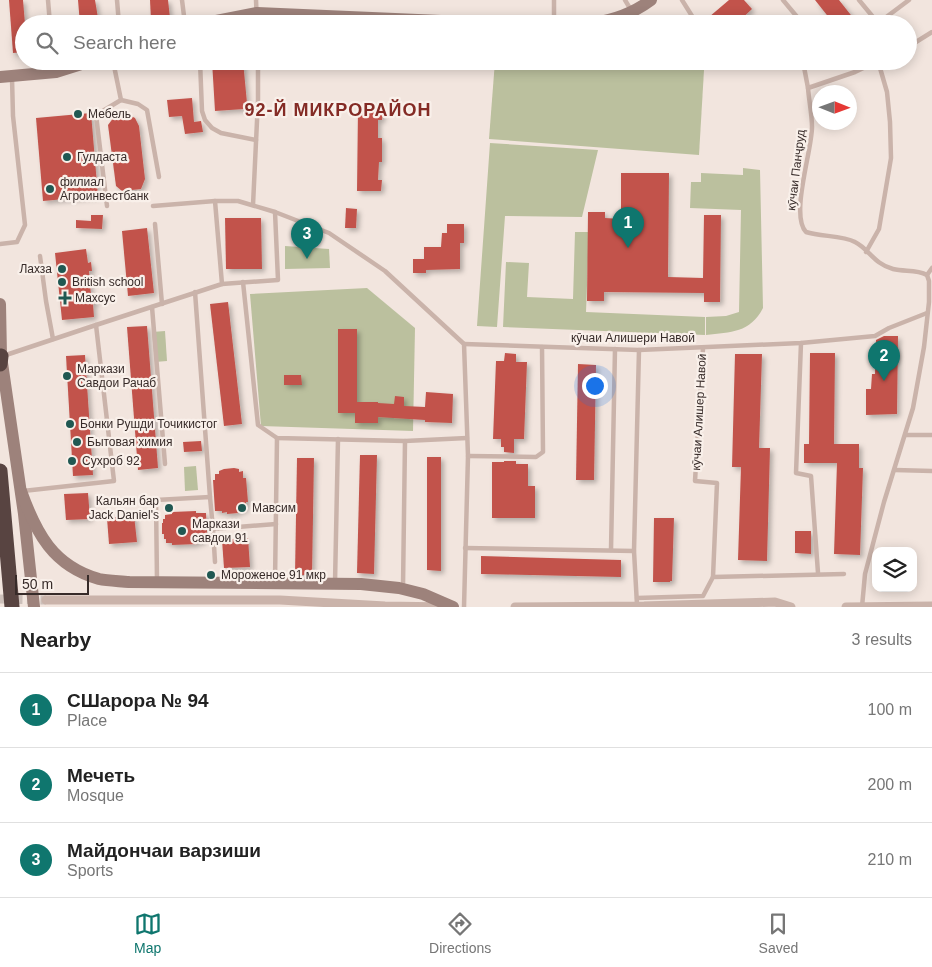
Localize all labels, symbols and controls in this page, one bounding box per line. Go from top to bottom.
search box [15,15,917,70]
icon: search [33,29,61,57]
text: Search here [73,32,177,53]
north arrow [812,85,857,130]
district label: 92-Й МИКРОРАЙОН [244,99,432,120]
place label: Мебель [88,107,131,121]
marker: Мебель [72,108,84,120]
street label: кӯчаи Панҷруд [784,129,808,211]
place label: Гулдаста [77,150,127,164]
marker: Гулдаста [61,151,73,163]
place label: филиал Агроинвестбанк [60,175,149,203]
marker: филиал Агроинвестбанк [44,183,56,195]
pin: 1 [612,207,644,248]
pin: 3 [291,218,323,259]
place label: Лахза [19,262,52,276]
marker: Лахза [56,263,68,275]
place label: British school [72,275,143,289]
marker: British school [56,276,68,288]
place label: Махсус [75,291,116,305]
marker: Махсус [59,292,71,304]
street label: кӯчаи Алишери Навоӣ [571,331,695,345]
pin: 2 [868,340,900,381]
street label: кӯчаи Алишер Навоӣ [689,353,709,471]
place label: Маркази Савдои Рачаб [77,362,156,390]
marker: Маркази Савдои Рачаб [61,370,73,382]
your location [582,373,608,399]
place label: Бонки Рушди Точикистог [80,417,218,431]
marker: Бонки Рушди Точикистог [64,418,76,430]
place label: Бытовая химия [87,435,172,449]
marker: Бытовая химия [71,436,83,448]
place label: Сухроб 92 [82,454,140,468]
marker: Сухроб 92 [66,455,78,467]
place label: Кальян бар Jack Daniel's [89,494,159,522]
place label: Мавсим [252,501,296,515]
marker: Кальян бар Jack Daniel's [163,502,175,514]
marker: Мавсим [236,502,248,514]
place label: Маркази савдои 91 [192,517,248,545]
marker: Маркази савдои 91 [176,525,188,537]
map controls [872,547,917,592]
button: layers [872,547,917,592]
place label: Мороженое 91 мкр [221,568,326,582]
marker: Мороженое 91 мкр [205,569,217,581]
scale bar [15,572,89,595]
text: 50 m [22,576,53,592]
text: Nearby [20,628,91,651]
text: 3 results [852,631,912,648]
text: СШарора № 94 [67,690,209,711]
text: 1 [32,701,40,718]
text: 100 m [868,701,912,718]
text: Place [67,712,107,729]
text: Мечеть [67,765,135,786]
text: 2 [32,776,40,793]
text: 200 m [868,776,912,793]
text: Mosque [67,787,124,804]
text: Майдончаи варзиши [67,840,261,861]
text: 3 [32,851,40,868]
text: 210 m [868,851,912,868]
text: Sports [67,862,113,879]
tab: Map [134,910,162,956]
tab: Directions [429,910,491,956]
tab: Saved [759,910,798,956]

